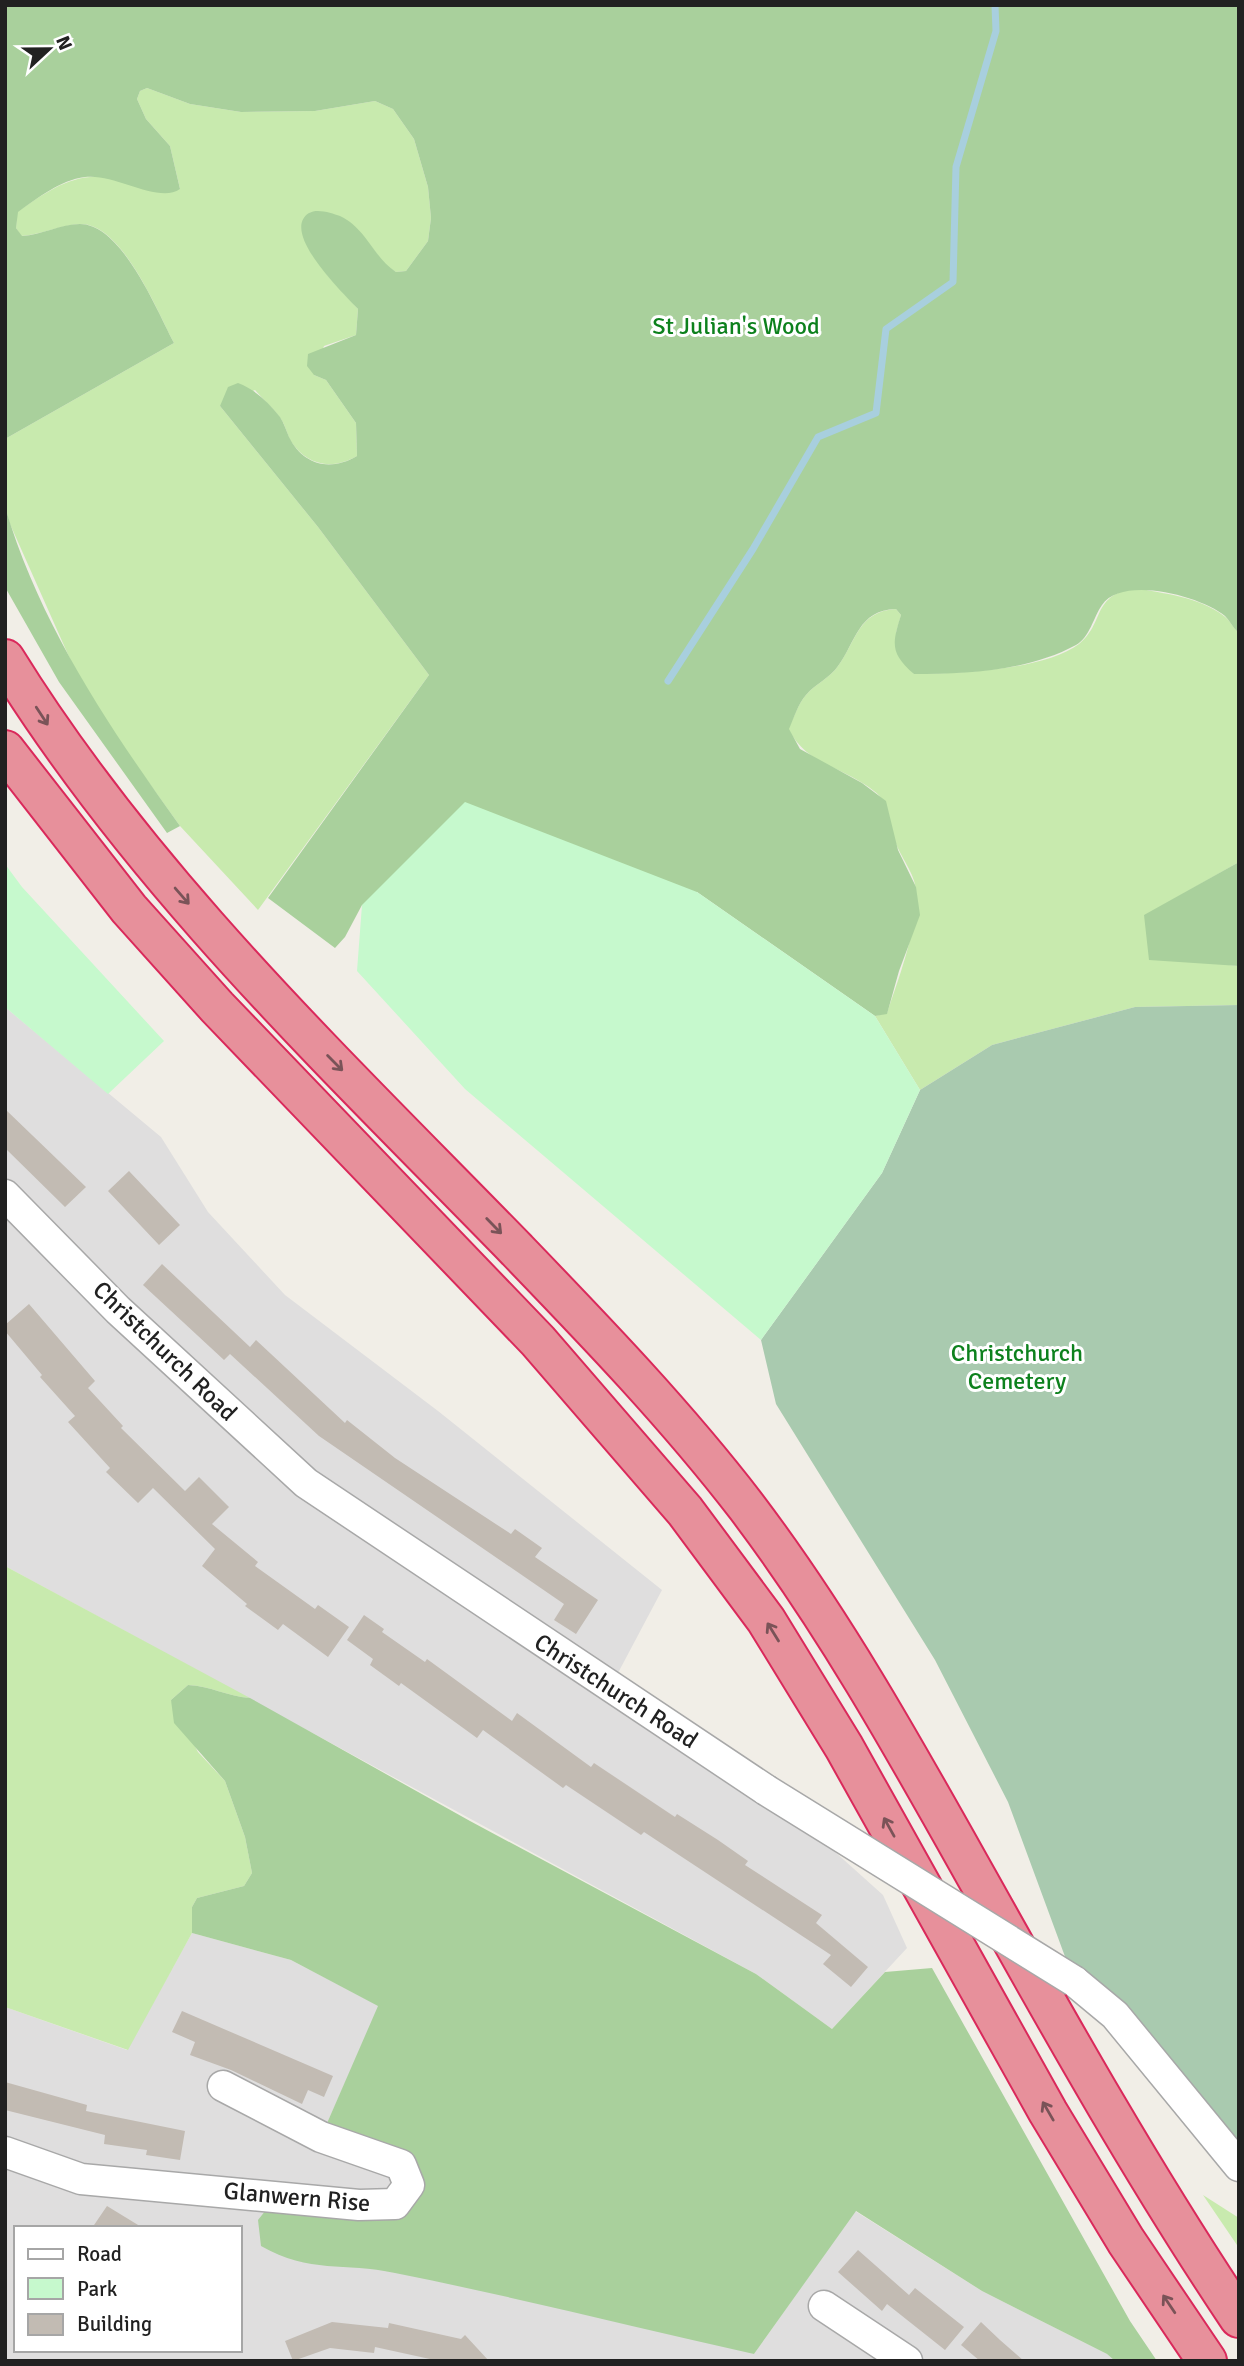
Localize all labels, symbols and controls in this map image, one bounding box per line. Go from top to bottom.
north arrow [14,14,84,84]
text: N [50,32,77,54]
park label: St Julian's Wood [652,311,820,341]
one-way arrow [35,706,50,725]
one-way arrow [174,886,190,904]
one-way arrow [327,1054,344,1071]
one-way arrow [485,1217,502,1234]
street label: Christchurch Road [87,1275,243,1427]
park label: Christchurch Cemetery [951,1338,1083,1396]
one-way arrow [766,1622,780,1642]
street label: Christchurch Road [529,1627,703,1755]
one-way arrow [882,1818,896,1838]
one-way arrow [1041,2102,1055,2122]
street label: Glanwern Rise [222,2176,372,2218]
legend [14,2226,242,2352]
text: Road [77,2241,122,2267]
text: Park [77,2276,118,2302]
one-way arrow [1162,2295,1176,2314]
text: Building [77,2311,152,2337]

